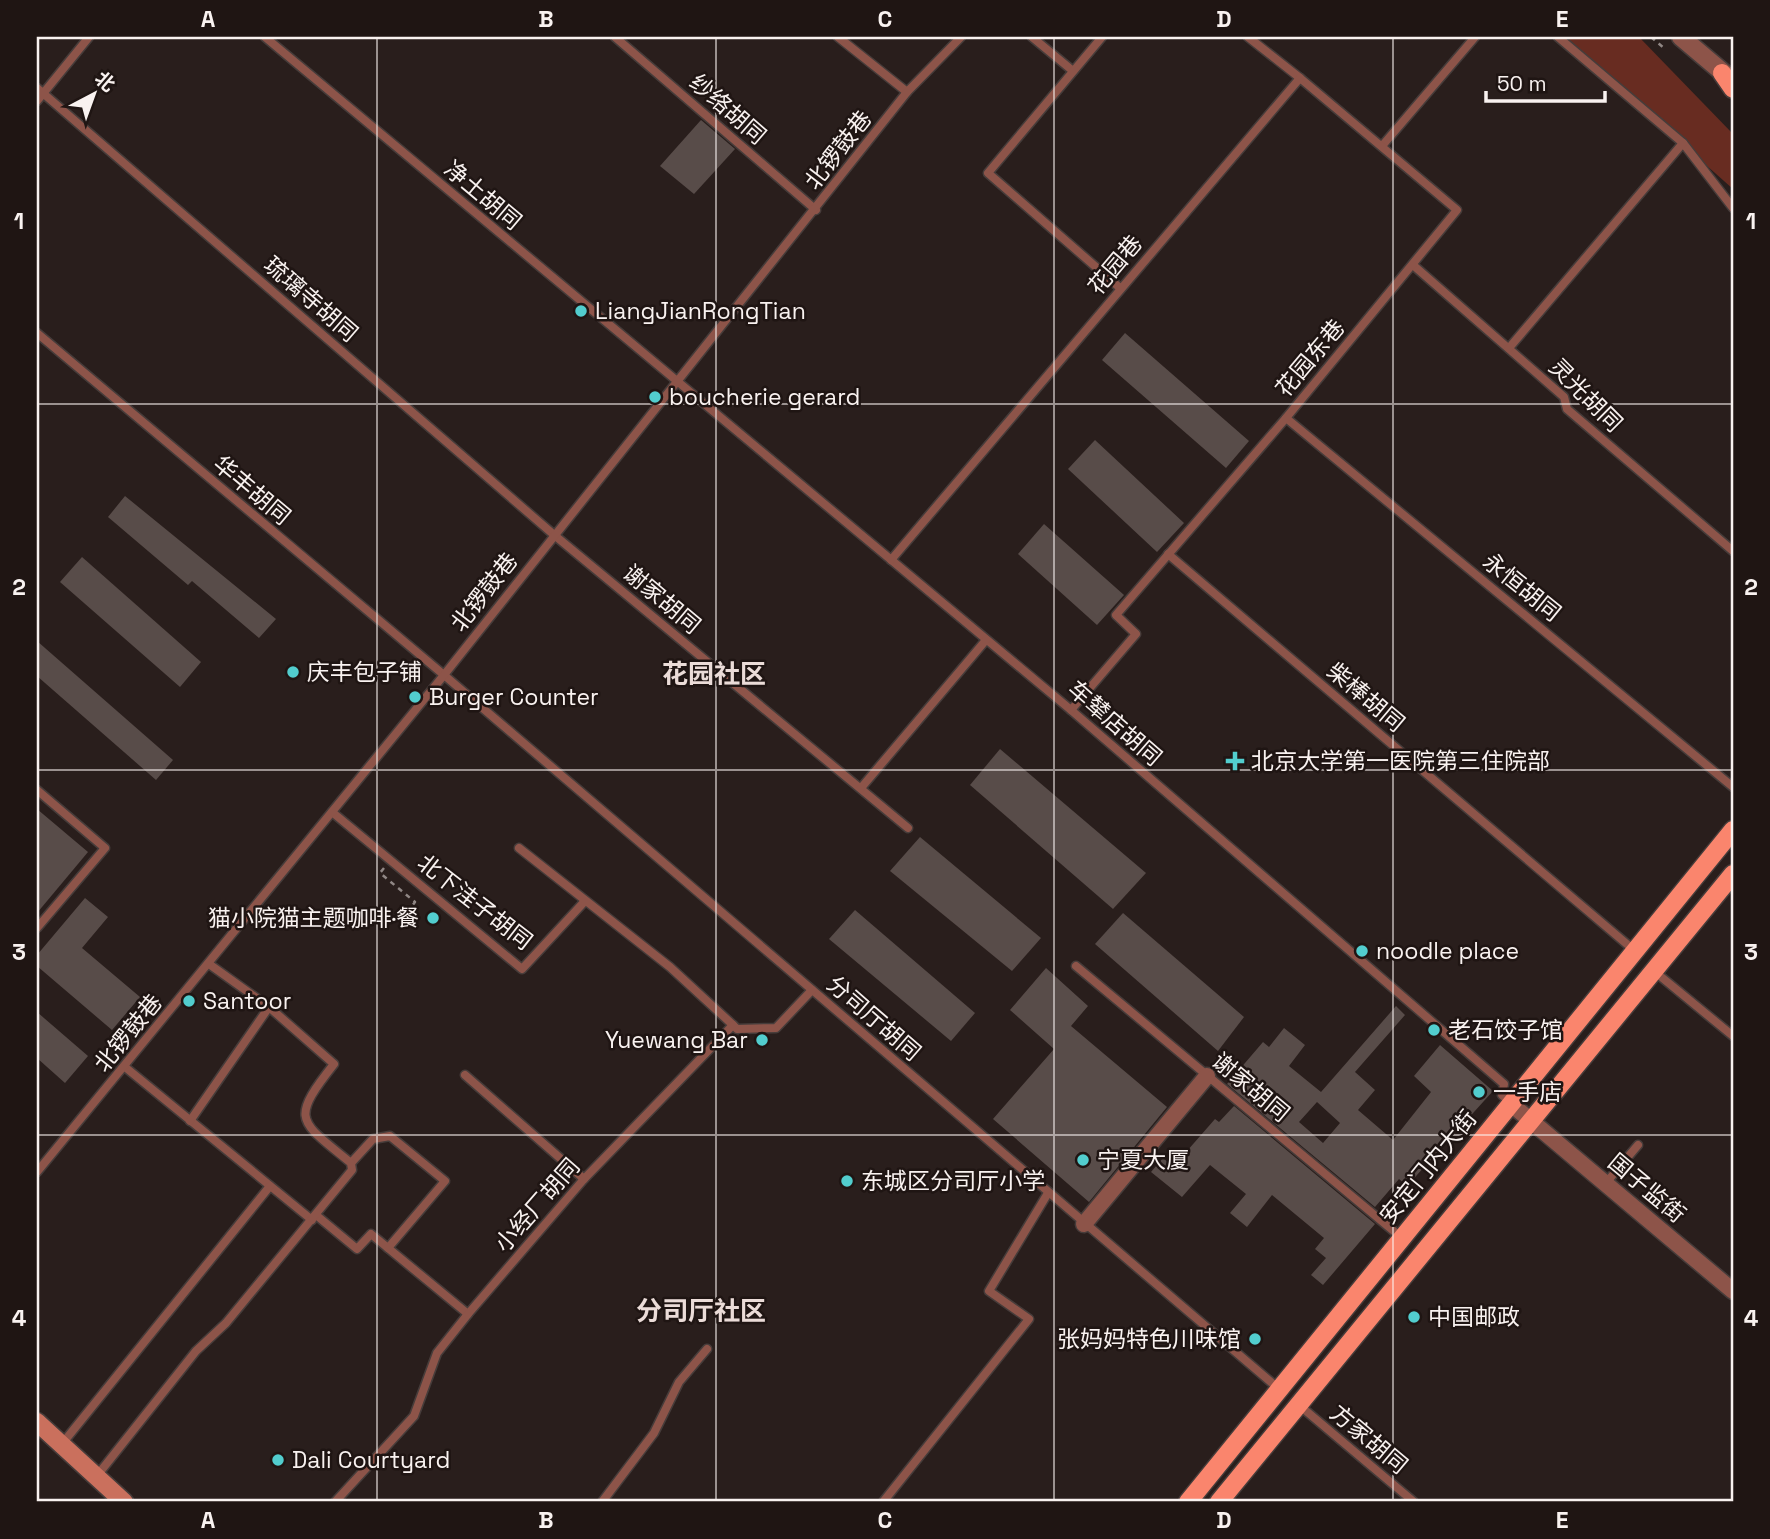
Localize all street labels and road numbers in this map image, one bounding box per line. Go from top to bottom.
street label: 纱络胡同 [683,68,773,150]
street label: 北锣鼓巷 [798,105,878,195]
street label: 净土胡同 [438,154,528,236]
street label: 花园巷 [1081,229,1149,301]
street label: 琉璃寺胡同 [258,250,364,348]
street label: 花园东巷 [1269,313,1351,403]
street label: 灵光胡同 [1543,352,1629,438]
street label: 华丰胡同 [207,449,297,531]
street label: 永恒胡同 [1477,546,1567,628]
street label: 北锣鼓巷 [444,547,524,637]
street label: 谢家胡同 [617,558,707,640]
street label: 柴棒胡同 [1321,656,1411,738]
street label: 车辇店胡同 [1062,674,1168,772]
street label: 北下洼子胡同 [411,848,539,956]
street label: 分司厅胡同 [821,969,927,1067]
street label: 北锣鼓巷 [87,988,169,1078]
street label: 谢家胡同 [1206,1046,1296,1128]
street label: 安定门内大街 [1373,1104,1483,1230]
street label: 国子监街 [1602,1147,1692,1229]
street label: 小经厂胡同 [488,1152,586,1258]
street label: 方家胡同 [1324,1398,1414,1480]

